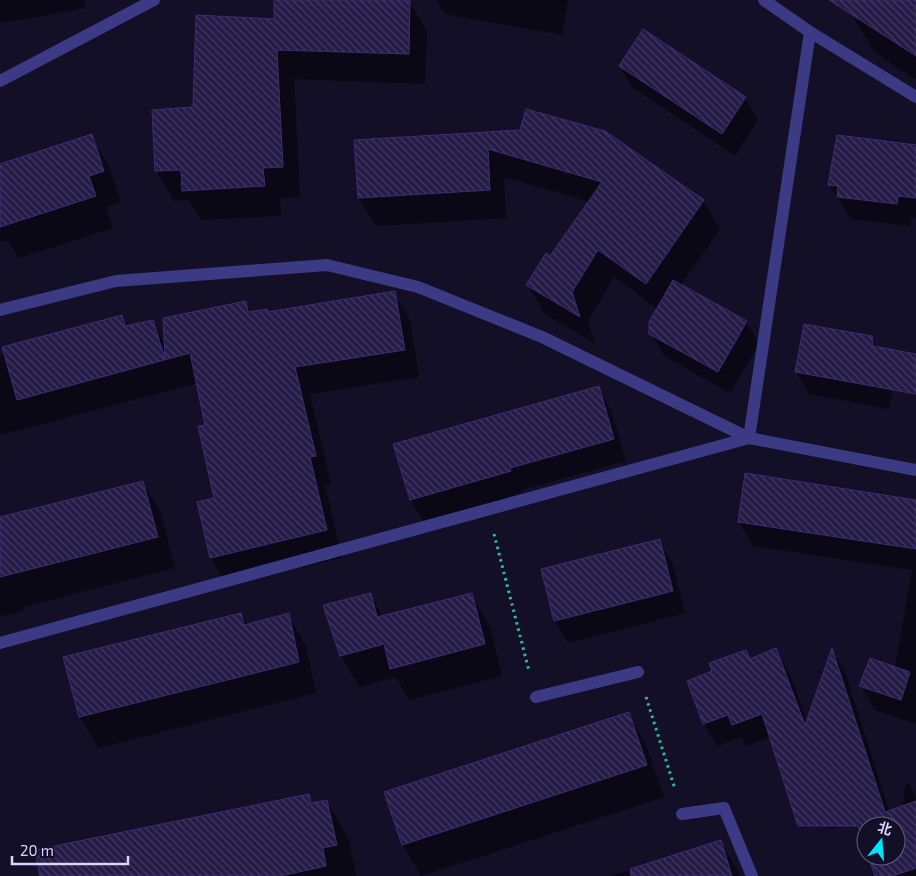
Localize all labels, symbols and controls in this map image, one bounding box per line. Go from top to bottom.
north arrow [856,816,906,866]
text: 北 [876,818,894,838]
scale bar [12,834,129,866]
text: 20 m [20,841,54,859]

